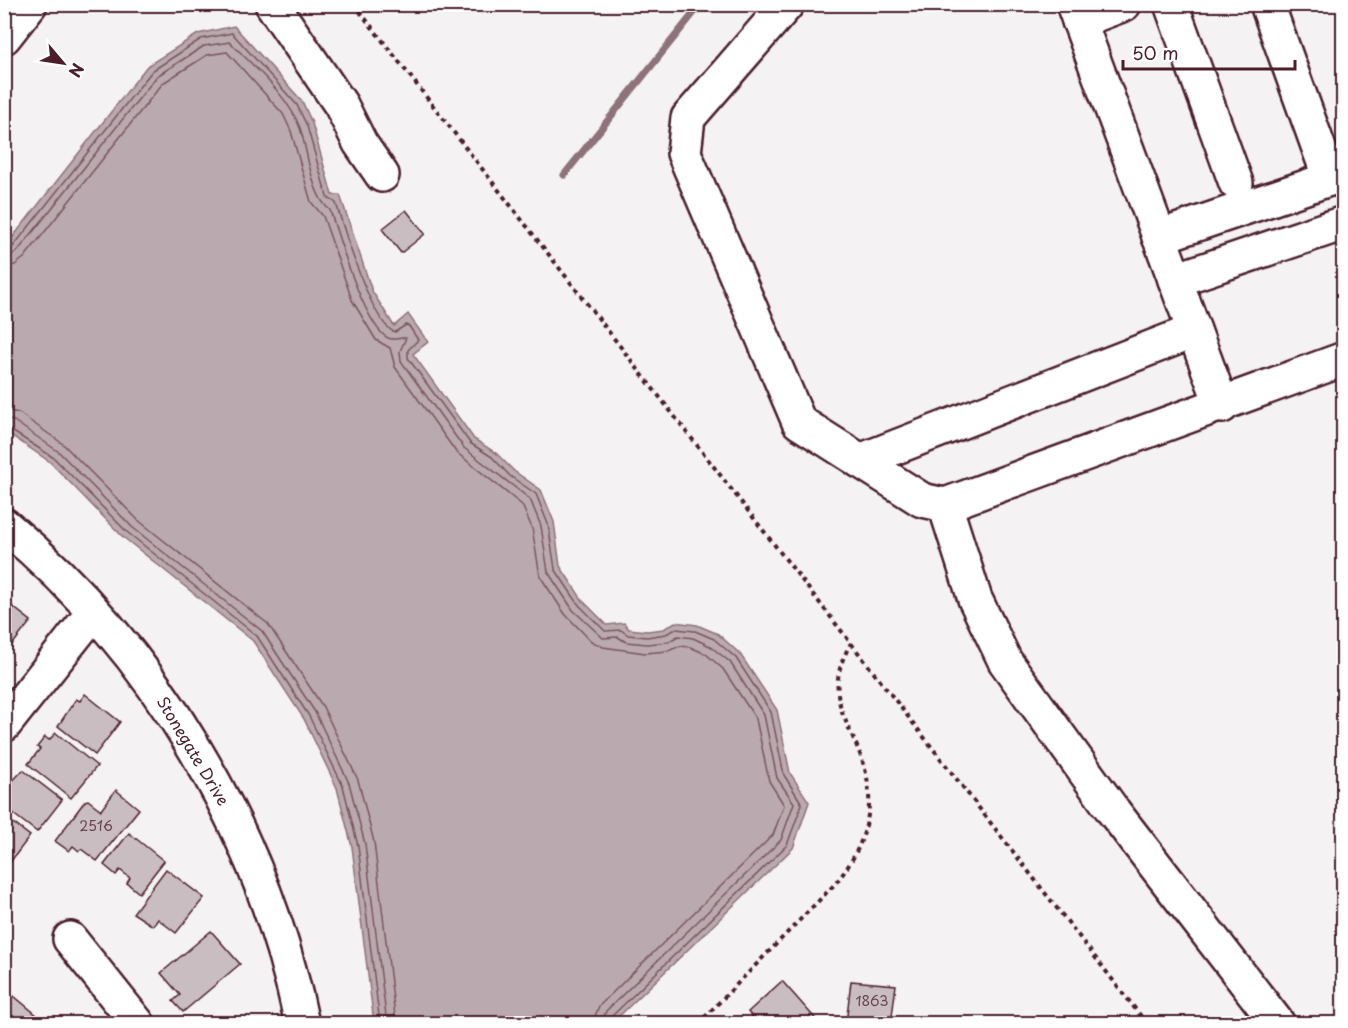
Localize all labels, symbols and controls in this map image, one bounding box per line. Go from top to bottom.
north arrow [33,33,93,93]
scale bar [1123,33,1296,71]
text: 50 m [1132,39,1179,66]
text: N [63,59,91,82]
street label: Stonegate Drive [152,691,236,810]
house number: 2516 [79,815,113,836]
house number: 1863 [855,990,889,1011]

